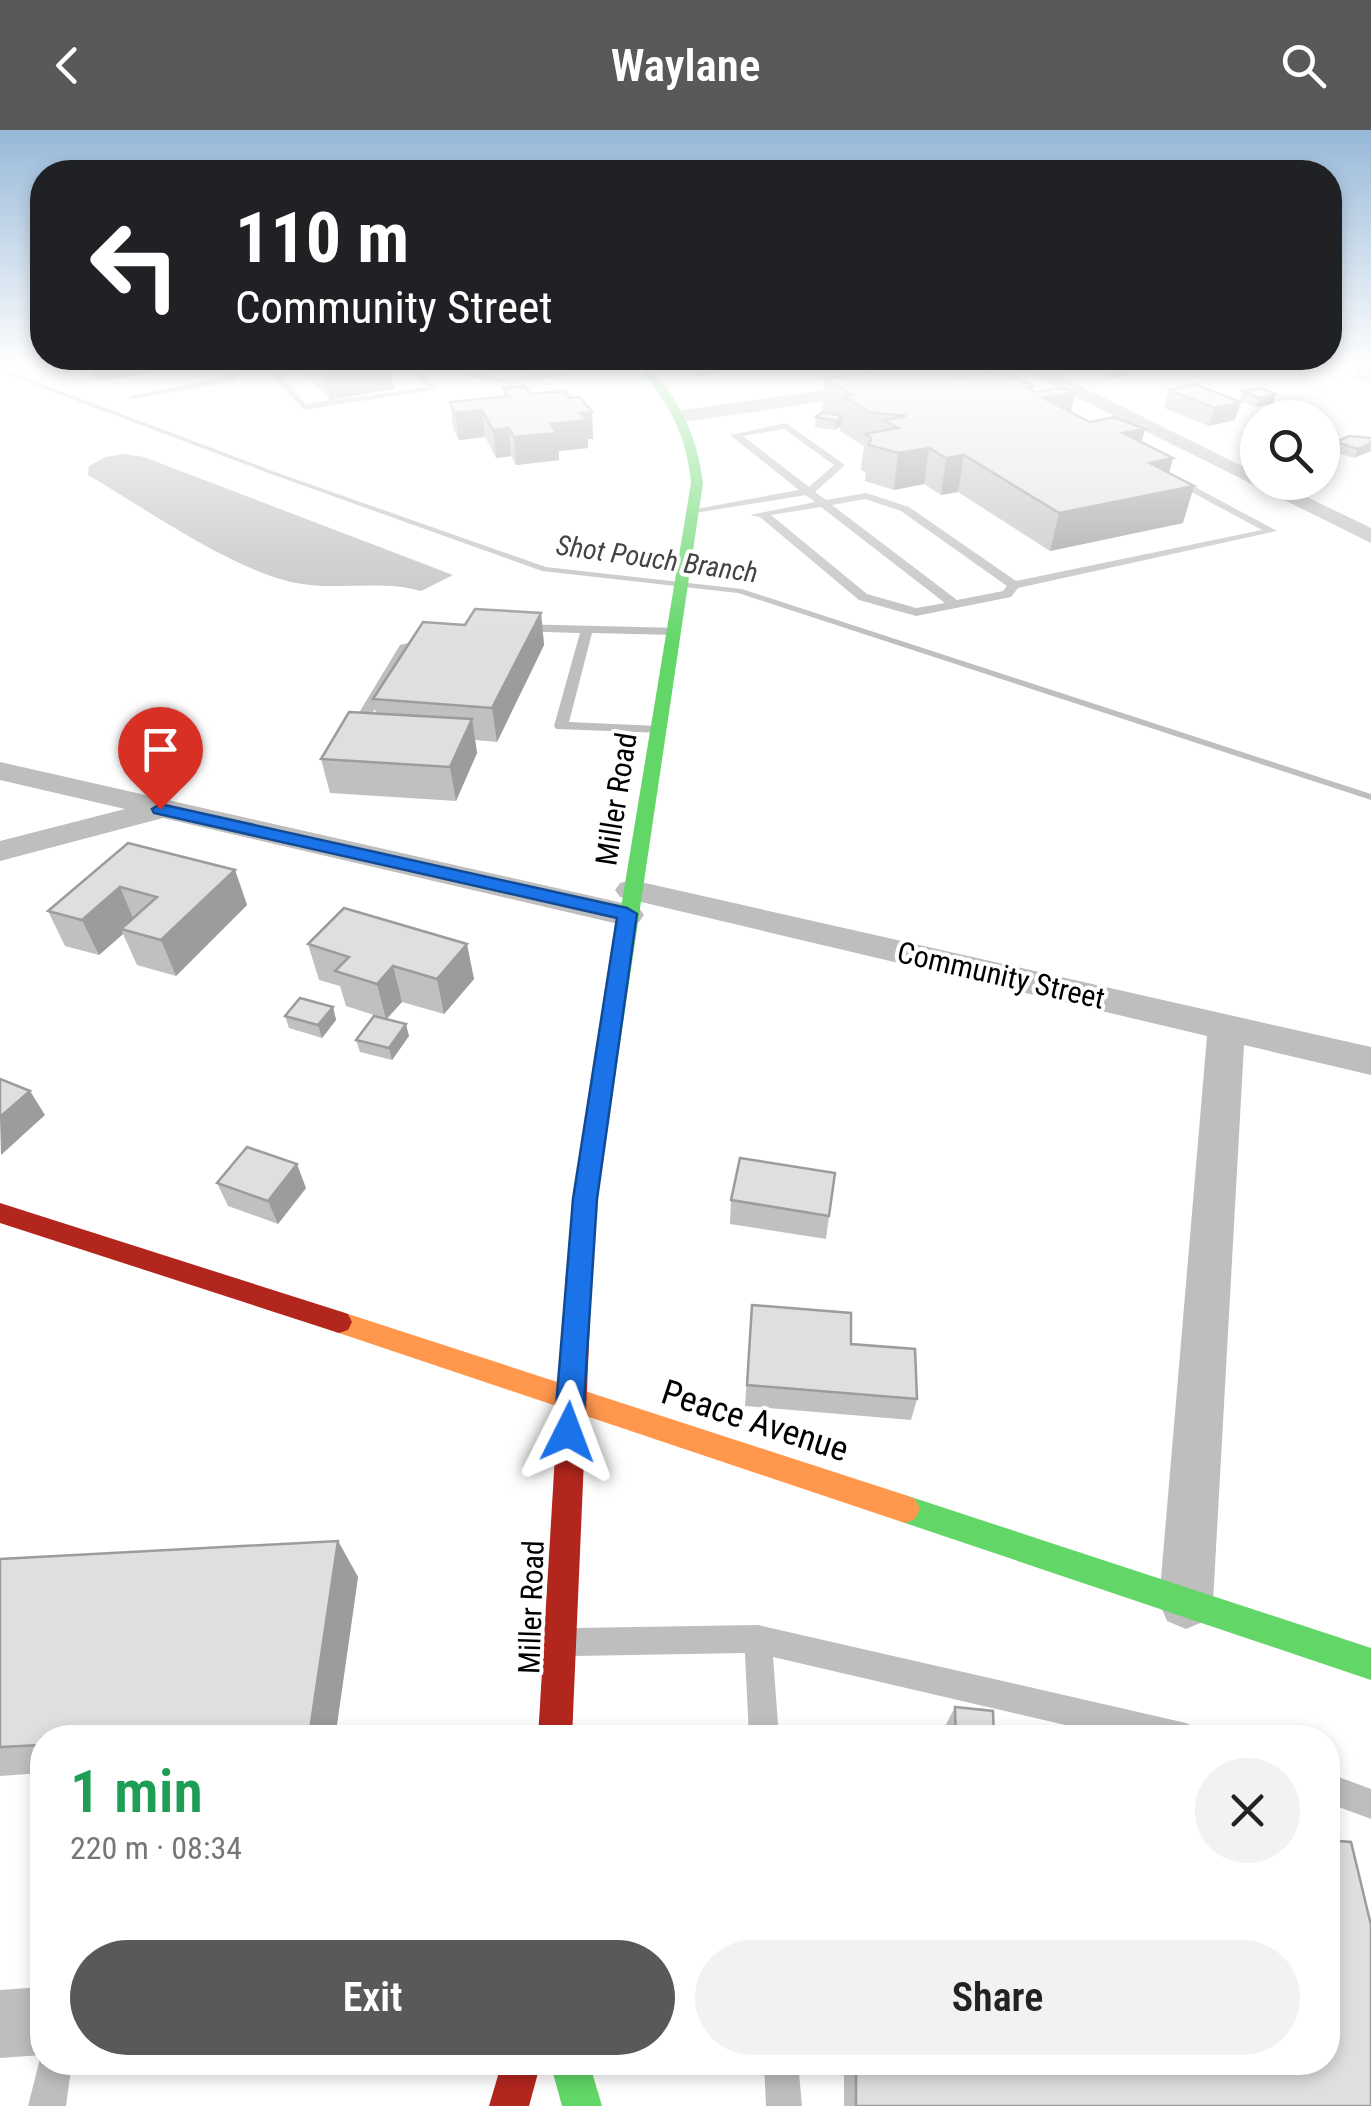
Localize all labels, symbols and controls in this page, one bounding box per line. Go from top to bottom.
icon: back [40,38,95,93]
icon: search [1276,38,1331,93]
text: Waylane [611,39,760,92]
text: 110 m [235,197,409,279]
icon: left [70,200,200,330]
text: Community Street [235,281,553,334]
map controls [1240,400,1340,500]
button: search [1240,400,1340,500]
water label: Shot Pouch Branch [554,529,760,589]
pin [118,707,203,810]
icon: arrive [133,722,188,777]
street label: Miller Road [588,730,644,868]
street label: Community Street [894,934,1108,1016]
street label: Peace Avenue [657,1372,853,1470]
position arrow [516,1380,620,1484]
street label: Miller Road [511,1540,551,1674]
text: 1 min [70,1756,203,1827]
button: close [1195,1758,1300,1863]
text: 220 m · 08:34 [70,1829,242,1867]
button: Exit [70,1940,675,2055]
button: Share [695,1940,1300,2055]

